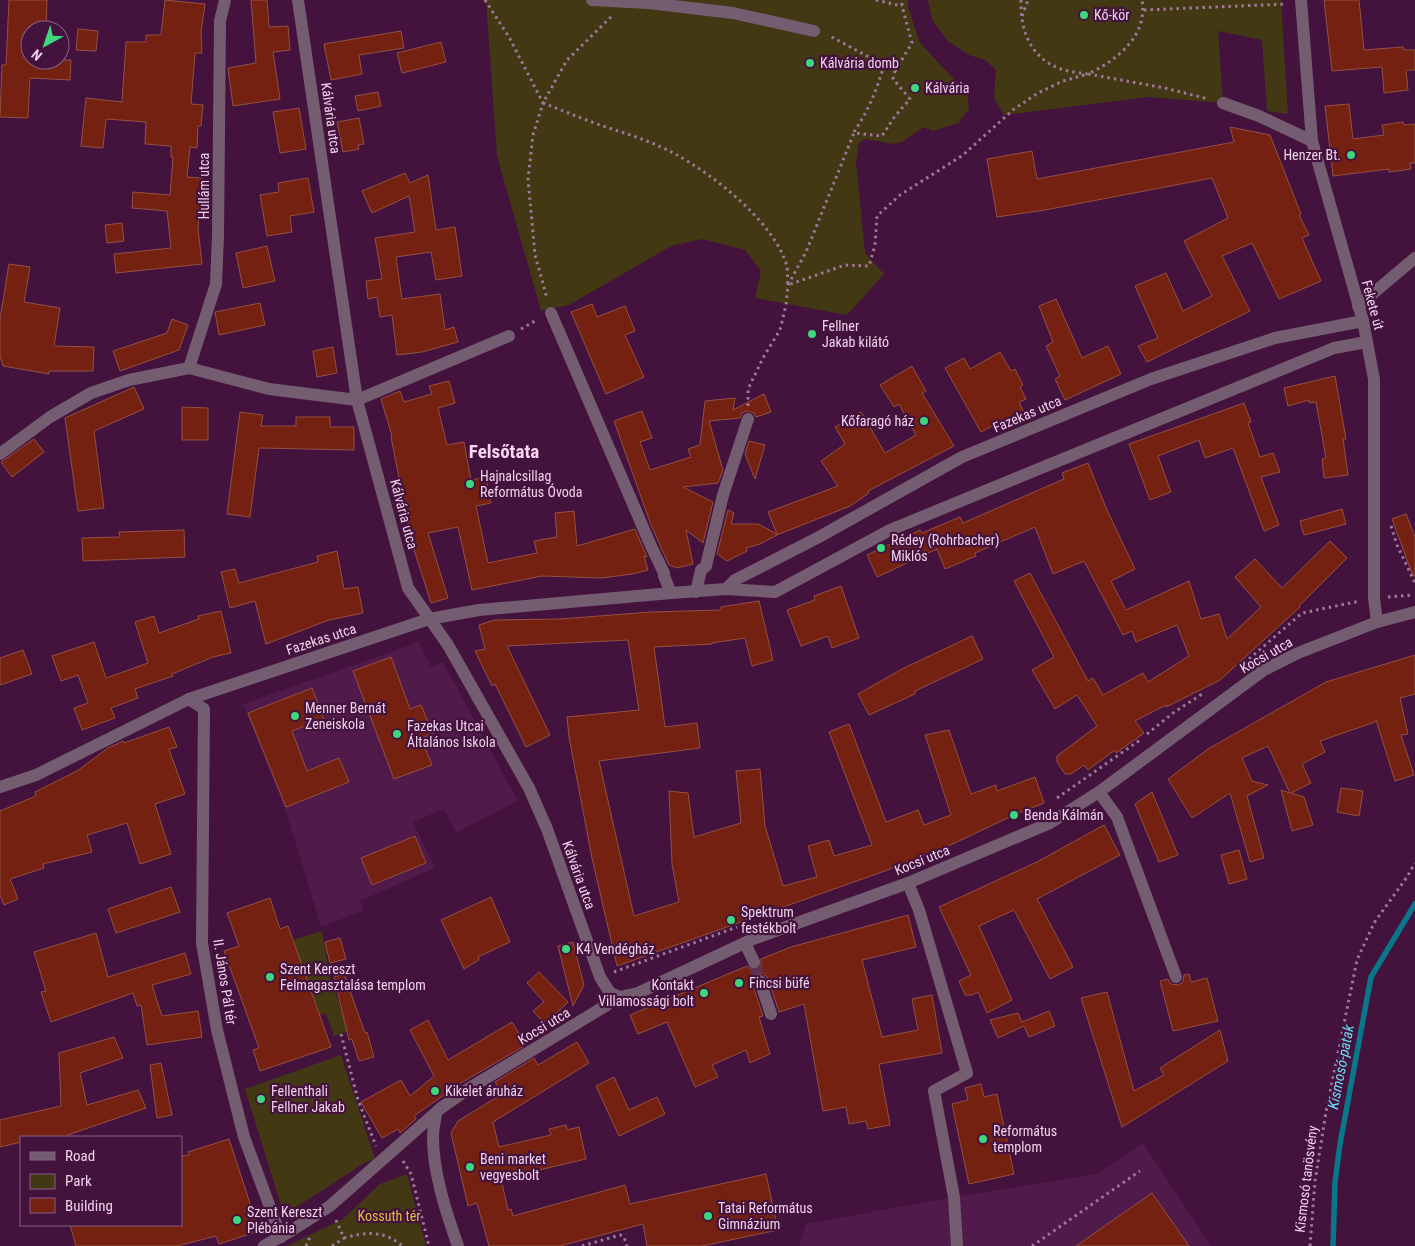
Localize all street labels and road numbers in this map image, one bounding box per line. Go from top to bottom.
street label: Kálvária utca [318,81,344,155]
street label: Hullám utca [196,153,212,219]
street label: Fekete út [1359,278,1387,332]
street label: Fazekas utca [990,392,1064,436]
street label: Kálvária utca [387,477,421,551]
street label: Fazekas utca [284,620,358,658]
street label: Kocsi utca [1237,634,1295,676]
street label: Kálvária utca [559,839,599,911]
street label: Kocsi utca [892,842,952,878]
street label: II. János Pál tér [210,938,240,1026]
street label: Kocsi utca [515,1004,573,1048]
street label: Kismosó tanösvény [1292,1124,1321,1233]

